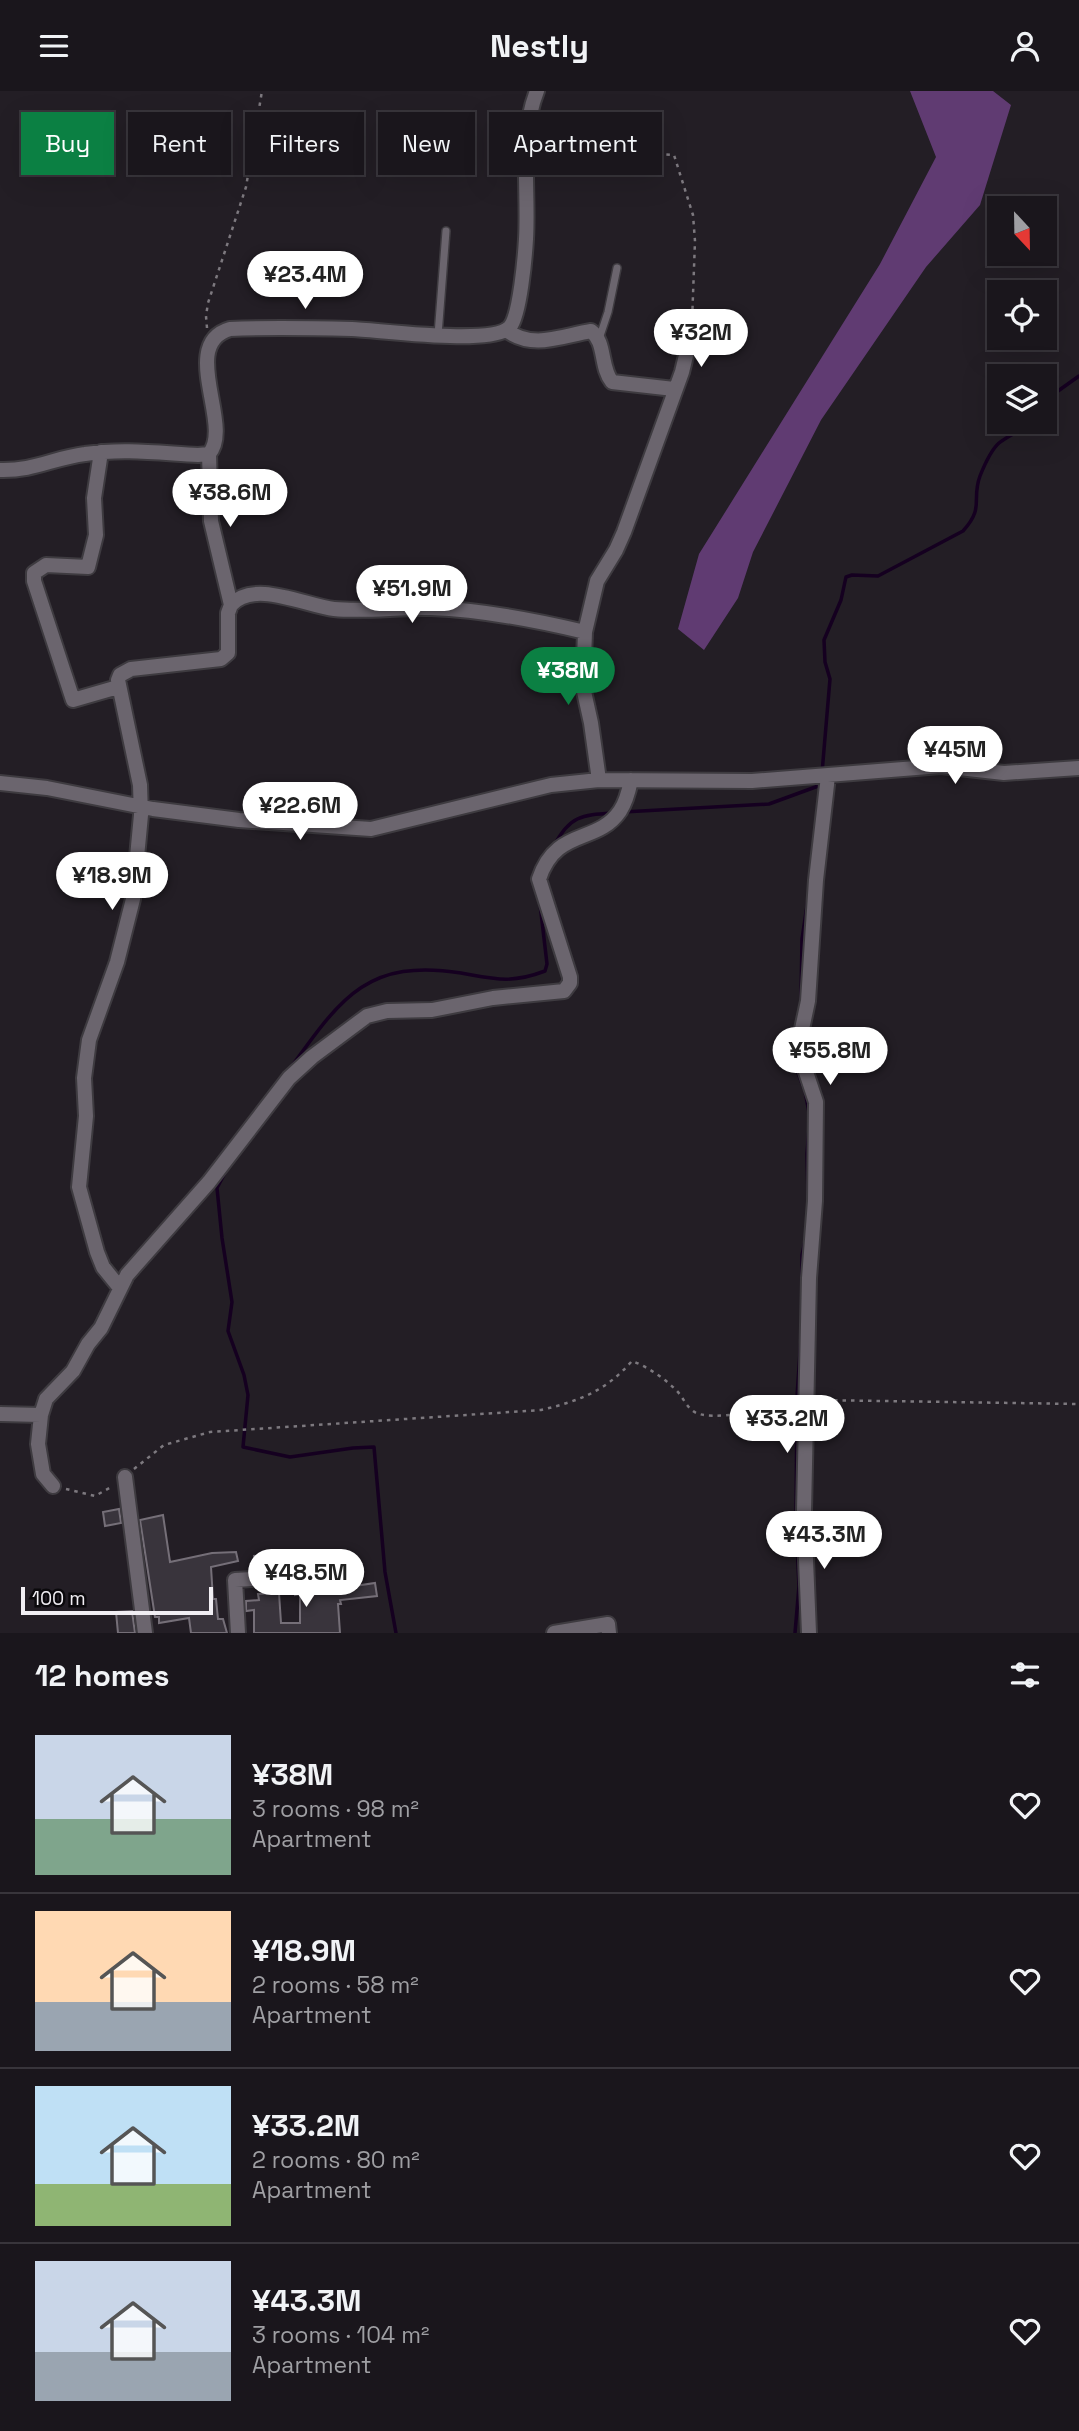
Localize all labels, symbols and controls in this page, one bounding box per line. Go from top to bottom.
text: Nestly [490,26,589,66]
icon: menu [35,27,73,65]
icon: person [1006,27,1044,65]
chip: Buy [21,112,114,175]
chip: Rent [128,112,231,175]
chip: Filters [245,112,364,175]
chip: New [378,112,475,175]
chip: Apartment [489,112,662,175]
north arrow [987,196,1057,266]
map controls [987,196,1057,434]
pin: ¥23.4M [248,251,362,311]
text: ¥23.4M [263,259,347,289]
button: locate [987,280,1057,350]
pin: ¥32M [660,309,742,369]
text: ¥32M [670,317,732,347]
button: layers [987,364,1057,434]
pin: ¥38.6M [173,469,287,529]
text: ¥38.6M [188,477,272,507]
pin: ¥51.9M [355,566,469,625]
text: ¥51.9M [372,573,452,603]
pin: ¥38M [527,647,609,707]
text: ¥38M [537,655,599,685]
pin: ¥45M [914,727,996,786]
text: ¥45M [924,734,986,764]
pin: ¥22.6M [243,783,357,842]
text: ¥22.6M [259,790,341,820]
pin: ¥18.9M [55,853,169,912]
text: ¥18.9M [72,860,152,890]
pin: ¥55.8M [773,1027,887,1087]
text: ¥55.8M [789,1035,871,1065]
pin: ¥33.2M [730,1395,844,1455]
text: ¥33.2M [745,1403,829,1433]
pin: ¥43.3M [767,1511,881,1571]
text: ¥43.3M [782,1519,866,1549]
pin: ¥48.5M [249,1549,363,1609]
text: ¥48.5M [264,1557,348,1587]
scale bar [21,1584,214,1616]
text: 100 m [32,1586,86,1611]
text: 12 homes [35,1656,170,1695]
icon: filters [1006,1656,1044,1694]
text: ¥38M [252,1755,333,1794]
icon: home [91,1763,175,1847]
icon: heart [1006,1786,1044,1824]
text: 3 rooms · 98 m² [252,1794,419,1824]
text: Apartment [252,1824,372,1854]
text: ¥18.9M [252,1931,356,1970]
icon: home [91,1939,175,2023]
icon: heart [1006,1962,1044,2000]
text: 2 rooms · 58 m² [252,1970,419,2000]
text: Apartment [252,2000,372,2030]
text: ¥33.2M [252,2106,360,2145]
icon: home [91,2114,175,2198]
icon: heart [1006,2137,1044,2175]
text: 2 rooms · 80 m² [252,2145,420,2175]
text: Apartment [252,2175,372,2205]
text: ¥43.3M [252,2281,362,2320]
icon: home [91,2289,175,2373]
icon: heart [1006,2312,1044,2350]
text: 3 rooms · 104 m² [252,2320,429,2350]
text: Apartment [252,2350,372,2380]

